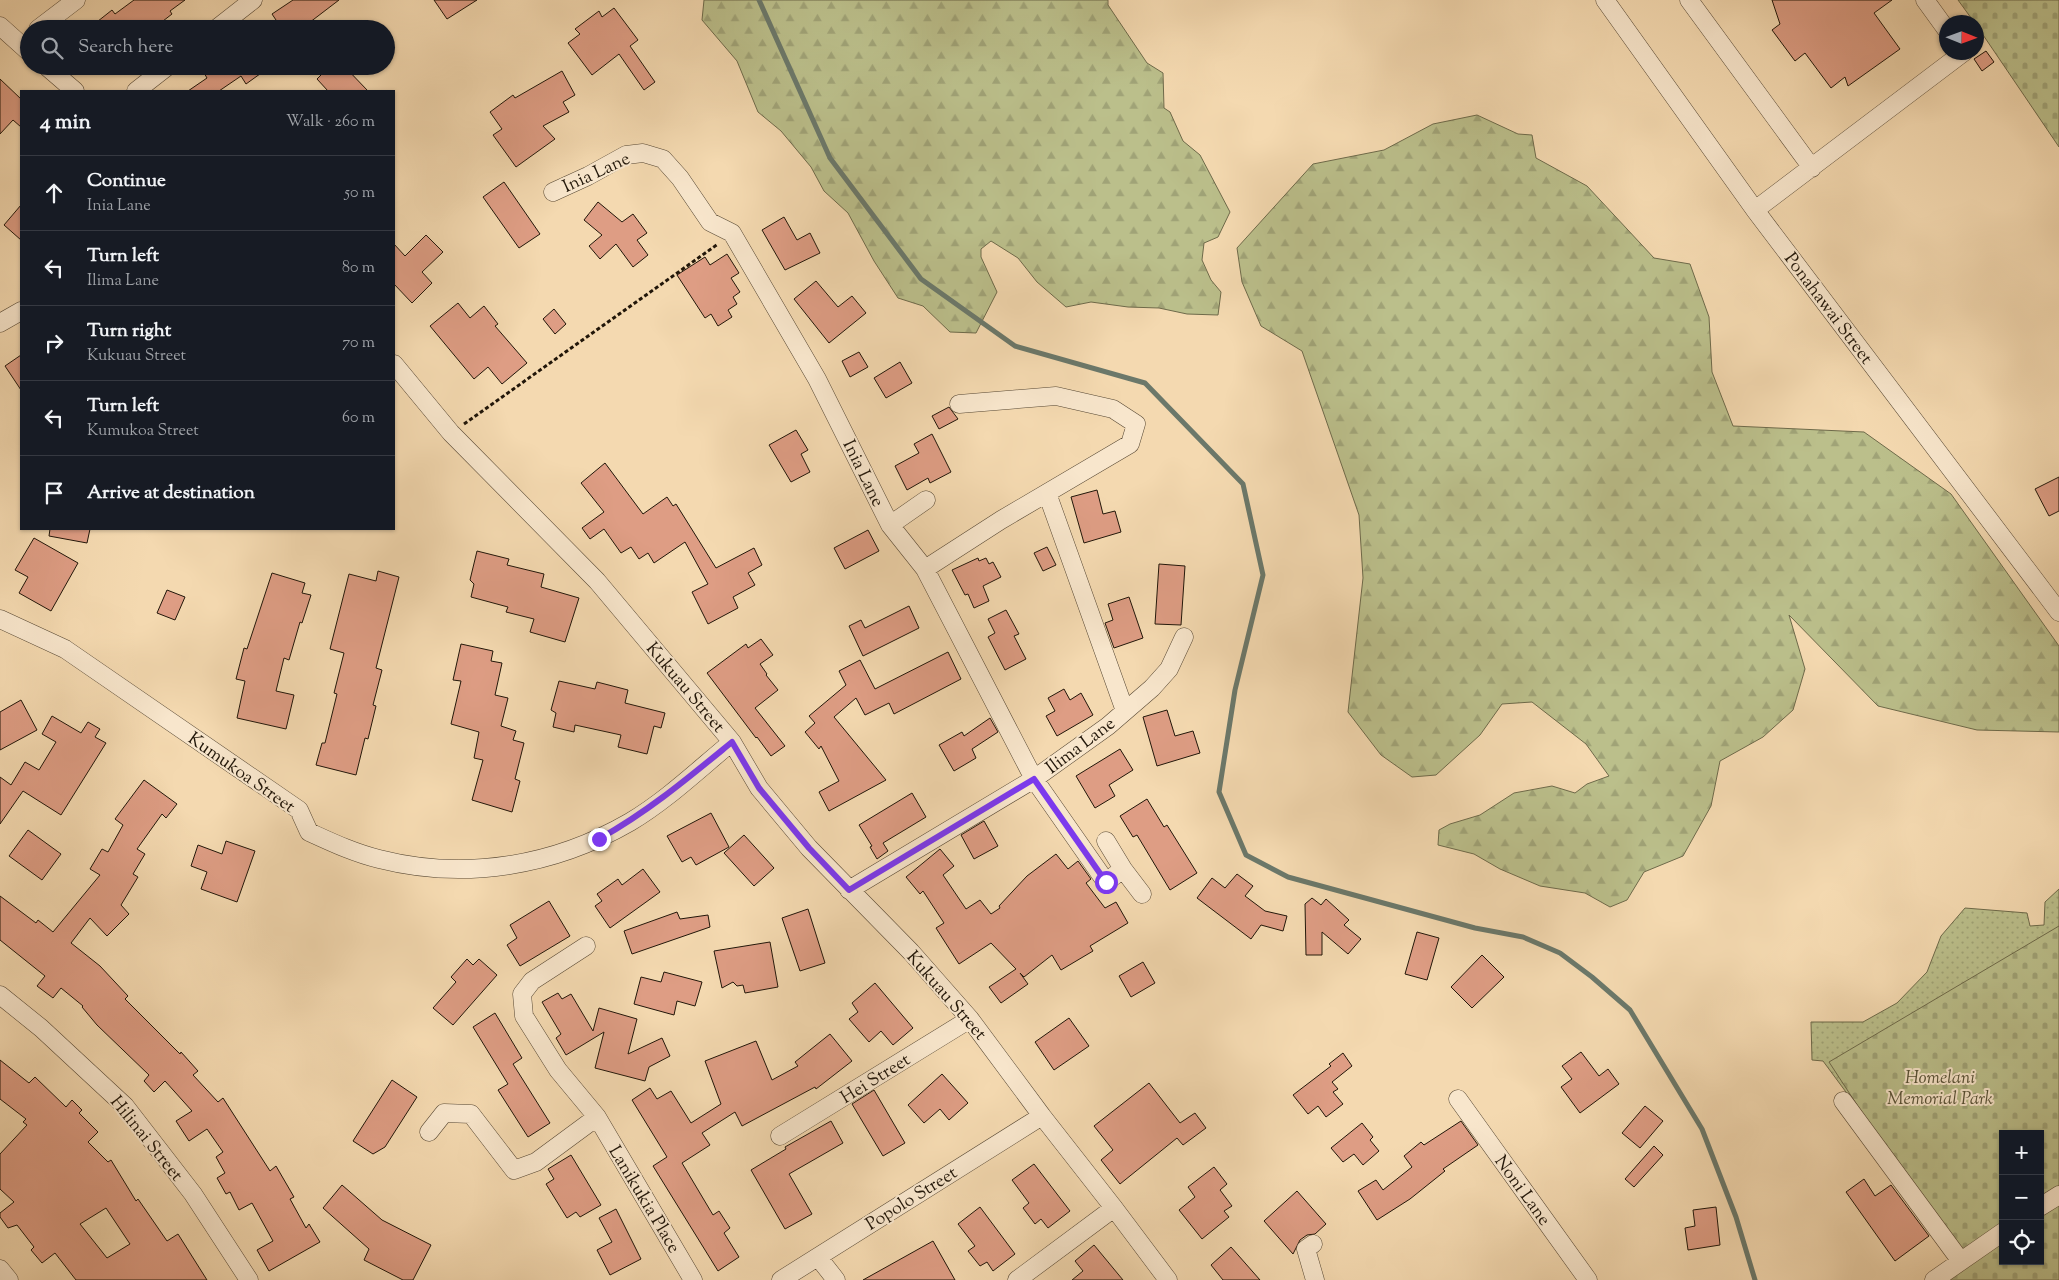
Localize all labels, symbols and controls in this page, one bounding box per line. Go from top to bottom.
north arrow [1939,15,1984,60]
search box [20,20,395,75]
icon: search [38,34,66,62]
text: Search here [78,34,173,61]
text: 4 min [40,108,91,138]
text: Walk · 260 m [286,111,375,134]
street label: Inia Lane [559,147,635,201]
text: Continue [87,168,166,195]
icon: ahead [40,179,68,207]
text: 50 m [344,182,375,205]
text: Inia Lane [87,195,151,218]
text: Turn left [87,243,159,270]
street label: Ponahawai Street [1777,248,1878,371]
icon: left [40,254,68,282]
text: 80 m [342,257,375,280]
text: Ilima Lane [87,270,159,293]
text: Turn right [87,318,171,345]
icon: right [40,329,68,357]
text: 70 m [342,332,375,355]
text: Kukuau Street [87,345,186,368]
text: Turn left [87,393,159,420]
icon: left [40,404,68,432]
text: 60 m [342,407,375,430]
text: Kumukoa Street [87,420,199,443]
street label: Inia Lane [835,436,890,512]
icon: arrive [40,479,68,507]
text: Arrive at destination [87,480,255,507]
street label: Kukuau Street [639,637,730,739]
street label: Ilima Lane [1041,712,1121,781]
street label: Kumukoa Street [182,727,300,820]
route end [588,828,611,851]
route start [1095,871,1118,894]
street label: Kukuau Street [899,946,992,1047]
street label: Hei Street [836,1048,916,1111]
park label: Homelani Memorial Park [1887,1066,1993,1113]
street label: Hilinai Street [103,1091,188,1188]
map controls [1999,1130,2044,1265]
button: + [1999,1130,2044,1175]
street label: Lanikukia Place [601,1141,686,1259]
street label: Noni Lane [1487,1151,1556,1232]
street label: Popolo Street [861,1161,963,1238]
button: − [1999,1175,2044,1220]
button: locate [1999,1220,2044,1265]

